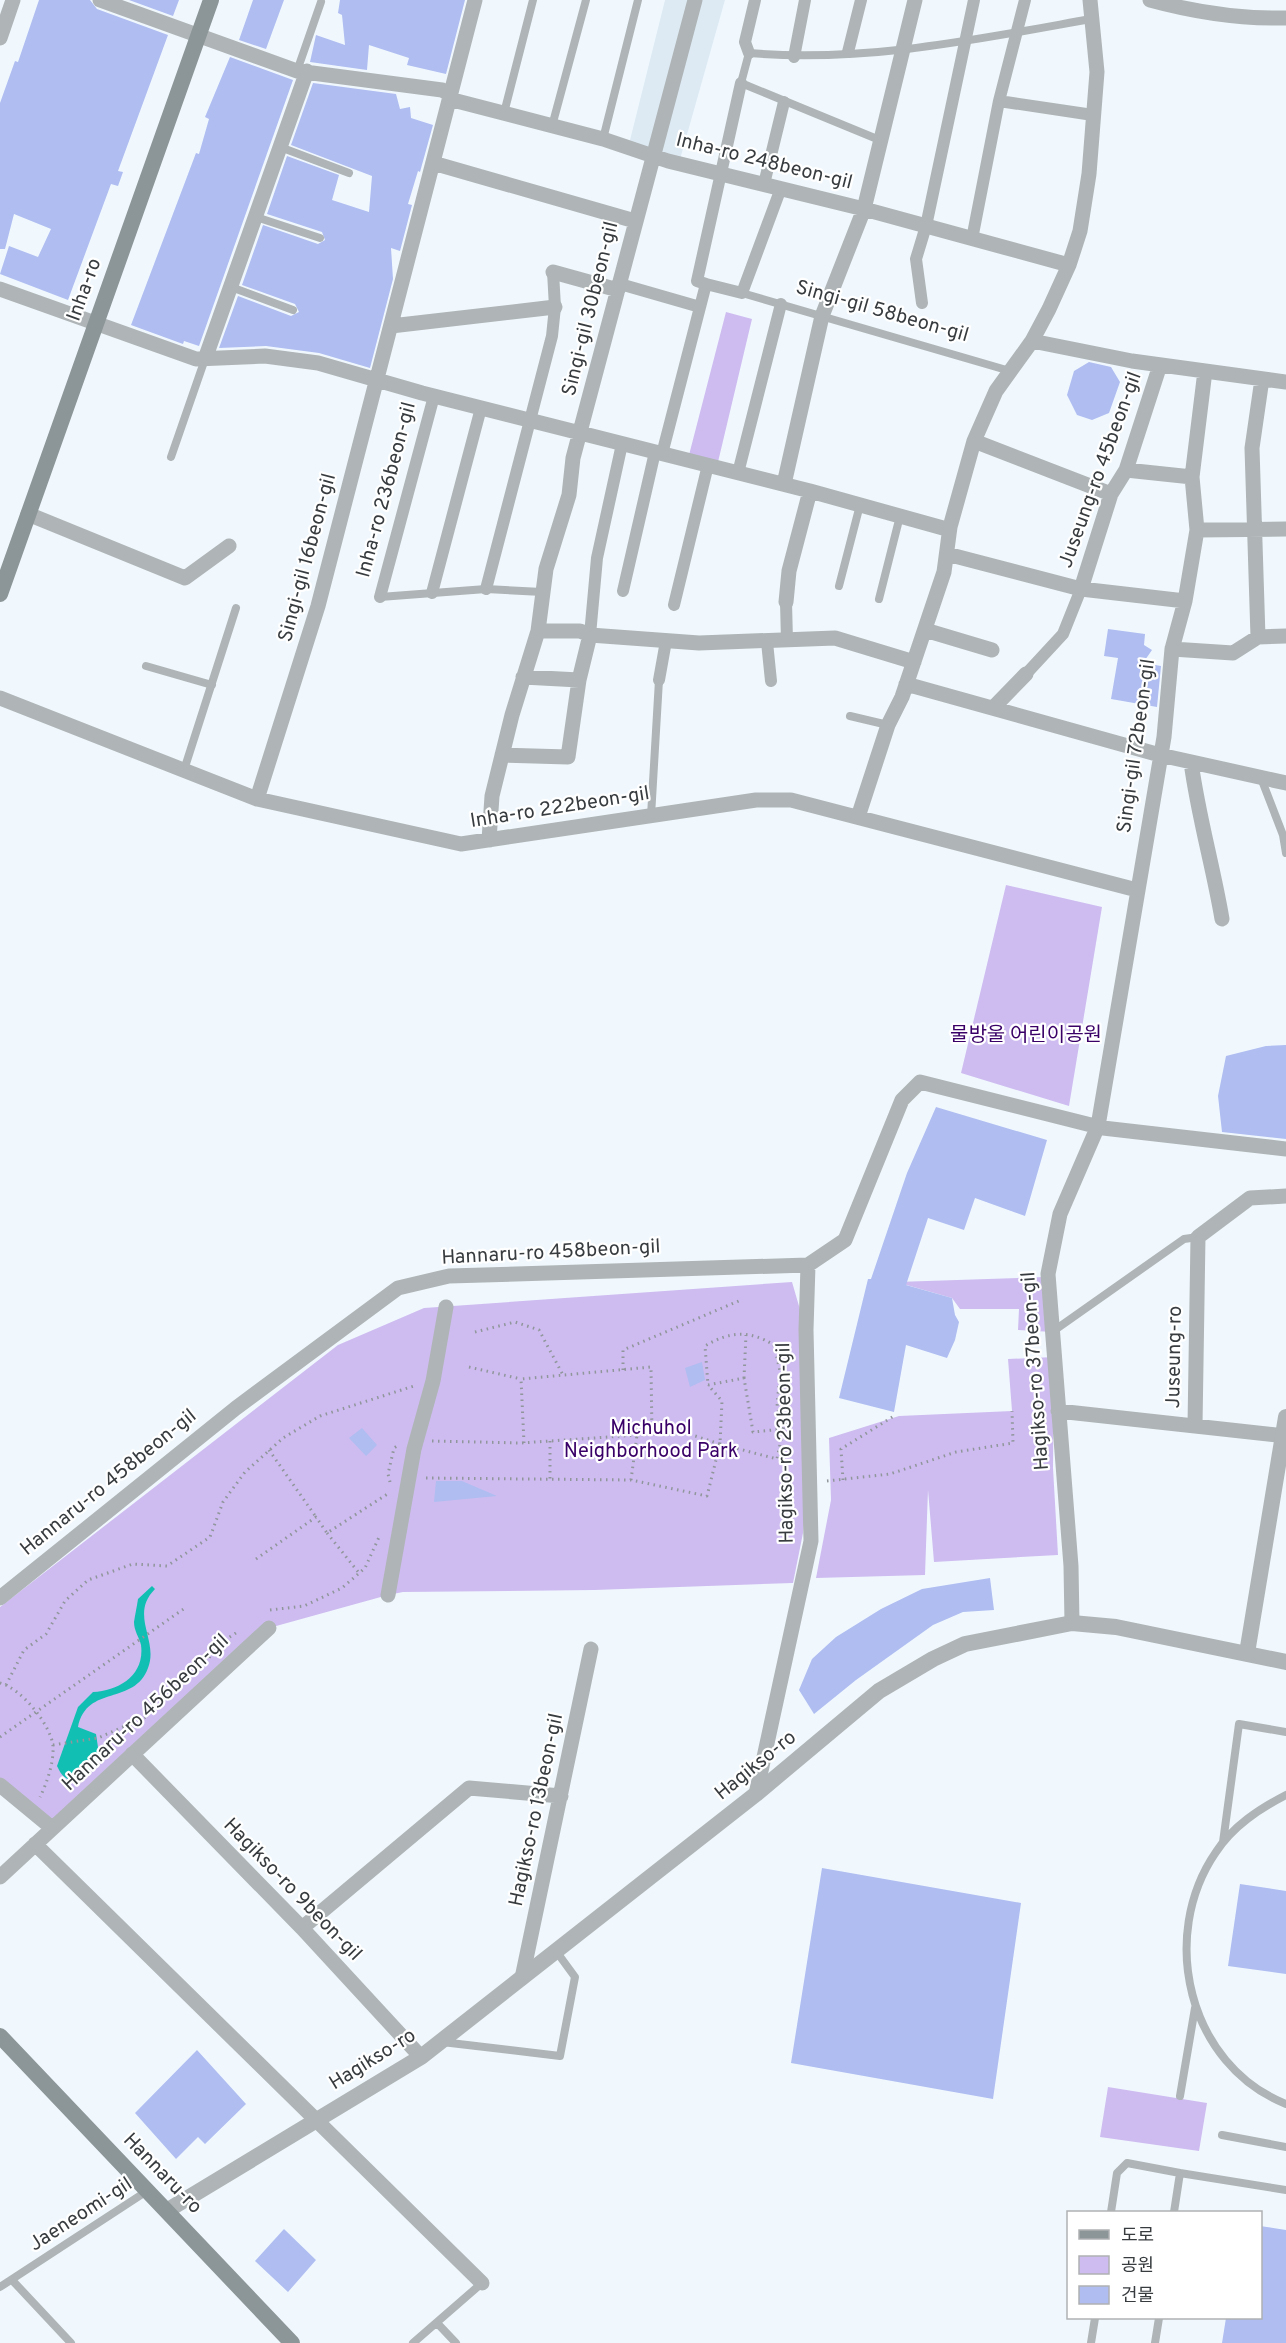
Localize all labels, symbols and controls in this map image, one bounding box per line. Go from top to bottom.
street label: Inha-ro 248beon-gil [673,127,855,197]
street label: Singi-gil 30beon-gil [557,219,625,399]
street label: Inha-ro [62,255,108,325]
street label: Singi-gil 58beon-gil [793,275,971,349]
street label: Juseung-ro 45beon-gil [1053,368,1149,572]
street label: Inha-ro 236beon-gil [351,399,423,581]
street label: Singi-gil 16beon-gil [273,471,343,645]
street label: Singi-gil 72beon-gil [1112,657,1162,835]
street label: Inha-ro 222beon-gil [468,781,652,835]
park label: 물방울 어린이공원 [950,1023,1102,1049]
street label: Hannaru-ro 458beon-gil [441,1234,661,1272]
street label: Hagikso-ro 37beon-gil [1016,1271,1056,1471]
street label: Juseung-ro [1161,1305,1189,1409]
street label: Hagikso-ro 23beon-gil [771,1342,801,1544]
street label: Hannaru-ro 458beon-gil [16,1404,202,1562]
park label: Michuhol Neighborhood Park [564,1416,738,1465]
street label: Hannaru-ro 456beon-gil [57,1629,235,1797]
street label: Hagikso-ro 13beon-gil [504,1711,570,1909]
street label: Hagikso-ro [710,1725,802,1807]
street label: Hagikso-ro 9beon-gil [217,1813,367,1967]
street label: Hagikso-ro [325,2023,421,2097]
street label: Hannaru-ro [117,2128,207,2220]
street label: Jaeneomi-gil [24,2172,138,2258]
legend [1067,2211,1262,2319]
text: 도로 [1121,2225,1154,2248]
text: 공원 [1121,2255,1154,2278]
text: 건물 [1121,2285,1154,2308]

